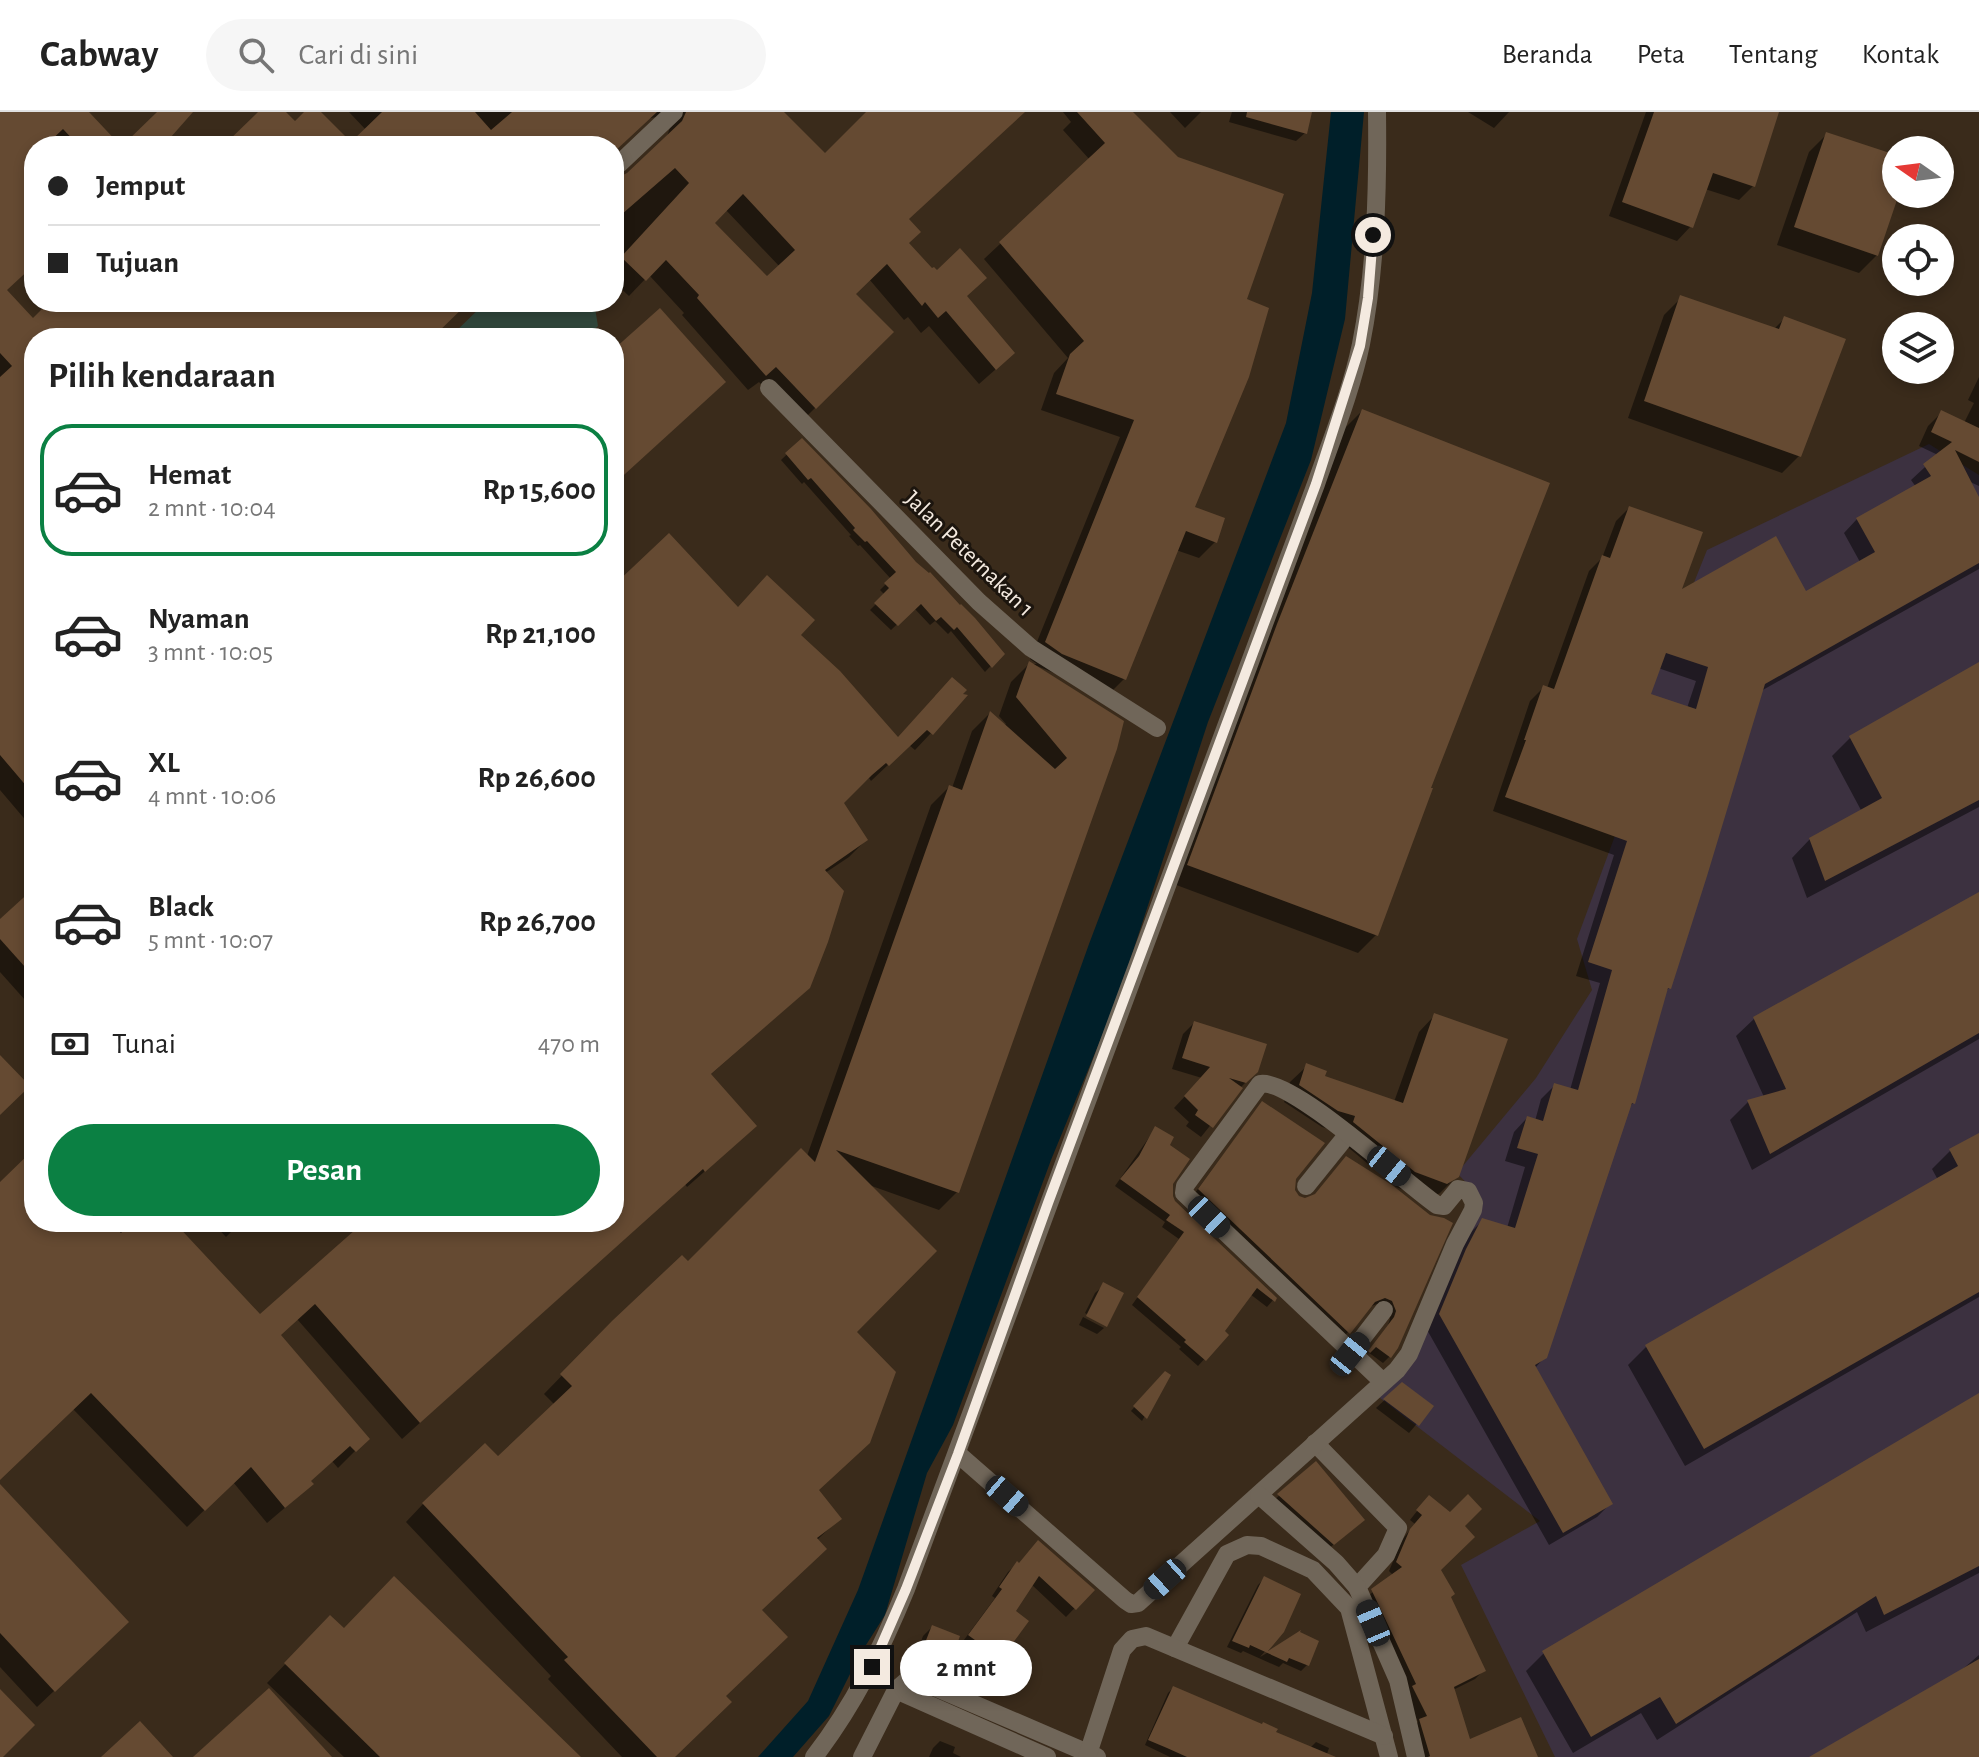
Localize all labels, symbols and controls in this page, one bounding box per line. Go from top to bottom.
search box [206,19,766,91]
icon: search [234,33,278,77]
text: Cabway [40,36,158,74]
text: Cari di sini [298,40,418,70]
text: Beranda [1502,41,1593,69]
text: Peta [1637,41,1685,69]
text: Tentang [1729,41,1818,69]
text: Kontak [1862,41,1939,69]
north arrow [1882,136,1954,208]
map controls [1882,136,1954,384]
text: Jemput [96,171,185,201]
route start [1355,217,1391,253]
button: locate [1882,224,1954,296]
text: Tujuan [96,248,179,278]
button: layers [1882,312,1954,384]
text: Pilih kendaraan [48,358,276,394]
icon: car [52,454,124,526]
text: Hemat [148,460,231,490]
text: Rp 15,600 [482,475,596,505]
street label: Jalan Peternakan 1 [900,487,1038,621]
text: 2 mnt · 10:04 [148,495,276,521]
icon: car [52,598,124,670]
text: Nyaman [148,604,250,634]
text: Rp 21,100 [485,619,596,649]
text: 3 mnt · 10:05 [148,639,273,665]
icon: car [52,742,124,814]
text: XL [148,748,180,778]
text: Rp 26,600 [478,763,596,793]
text: 4 mnt · 10:06 [148,783,276,809]
icon: car [52,886,124,958]
text: Black [148,892,214,922]
text: Rp 26,700 [479,907,596,937]
text: 5 mnt · 10:07 [148,927,273,953]
icon: cash [48,1022,92,1066]
text: Tunai [112,1029,176,1059]
text: 470 m [538,1031,600,1057]
button: Pesan [48,1124,600,1216]
car [1363,1142,1415,1190]
car [1183,1192,1235,1242]
car [1326,1328,1374,1380]
car [981,1471,1033,1521]
car [1139,1554,1191,1604]
car [1353,1596,1393,1650]
callout: 2 mnt [900,1639,1032,1695]
route end [854,1649,890,1685]
text: 2 mnt [936,1655,996,1681]

